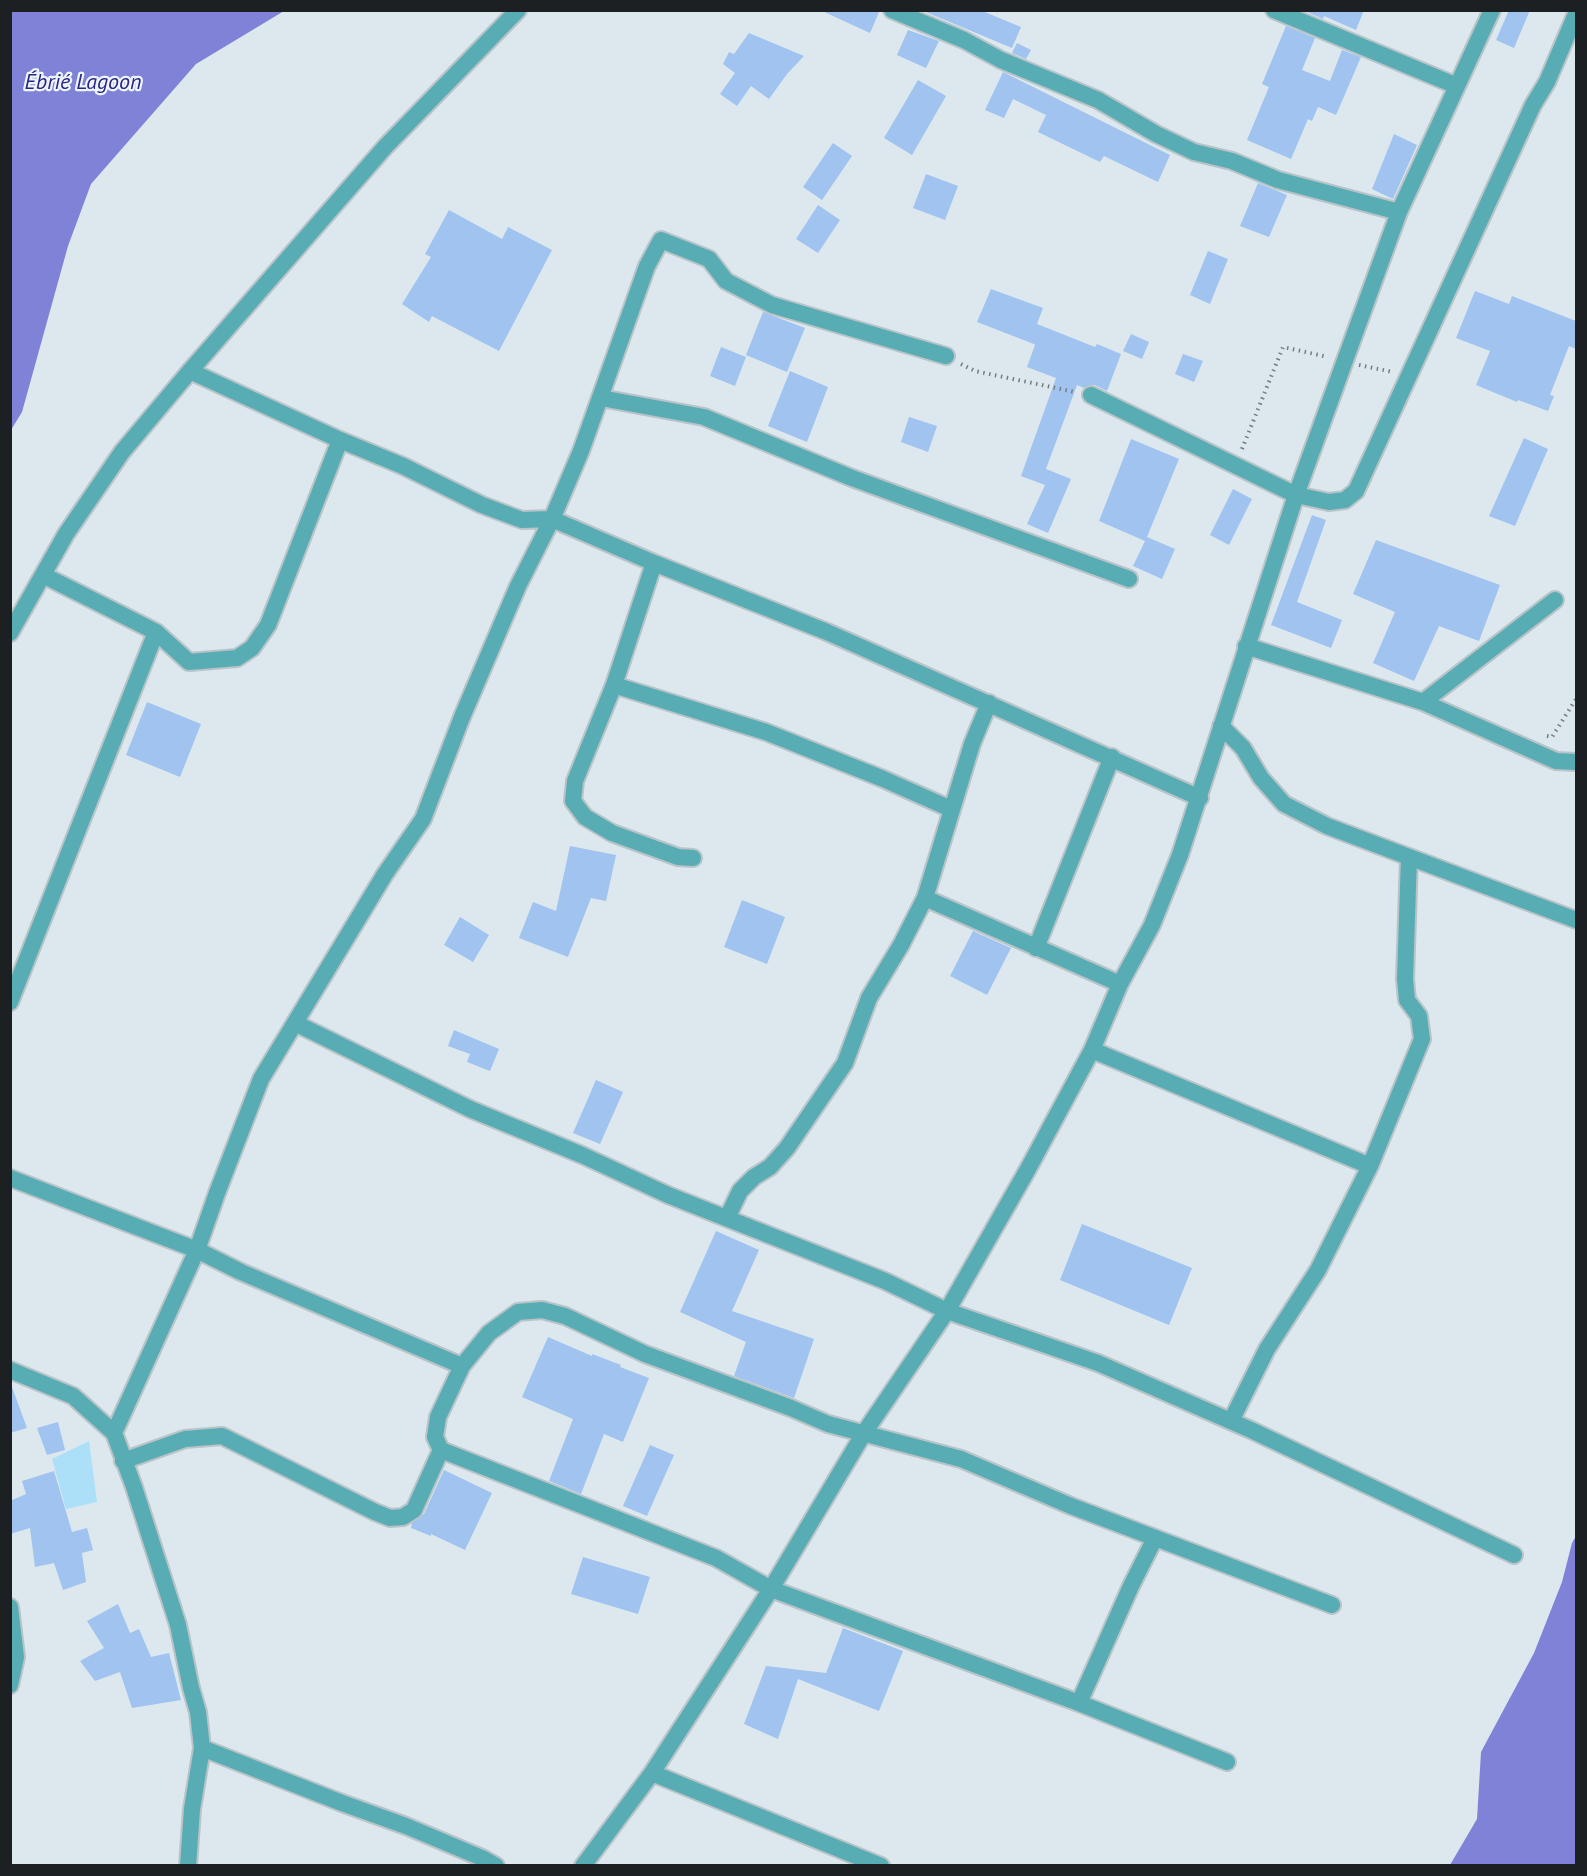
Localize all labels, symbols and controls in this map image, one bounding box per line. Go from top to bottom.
water label: Ébrié Lagoon [25,70,141,96]

